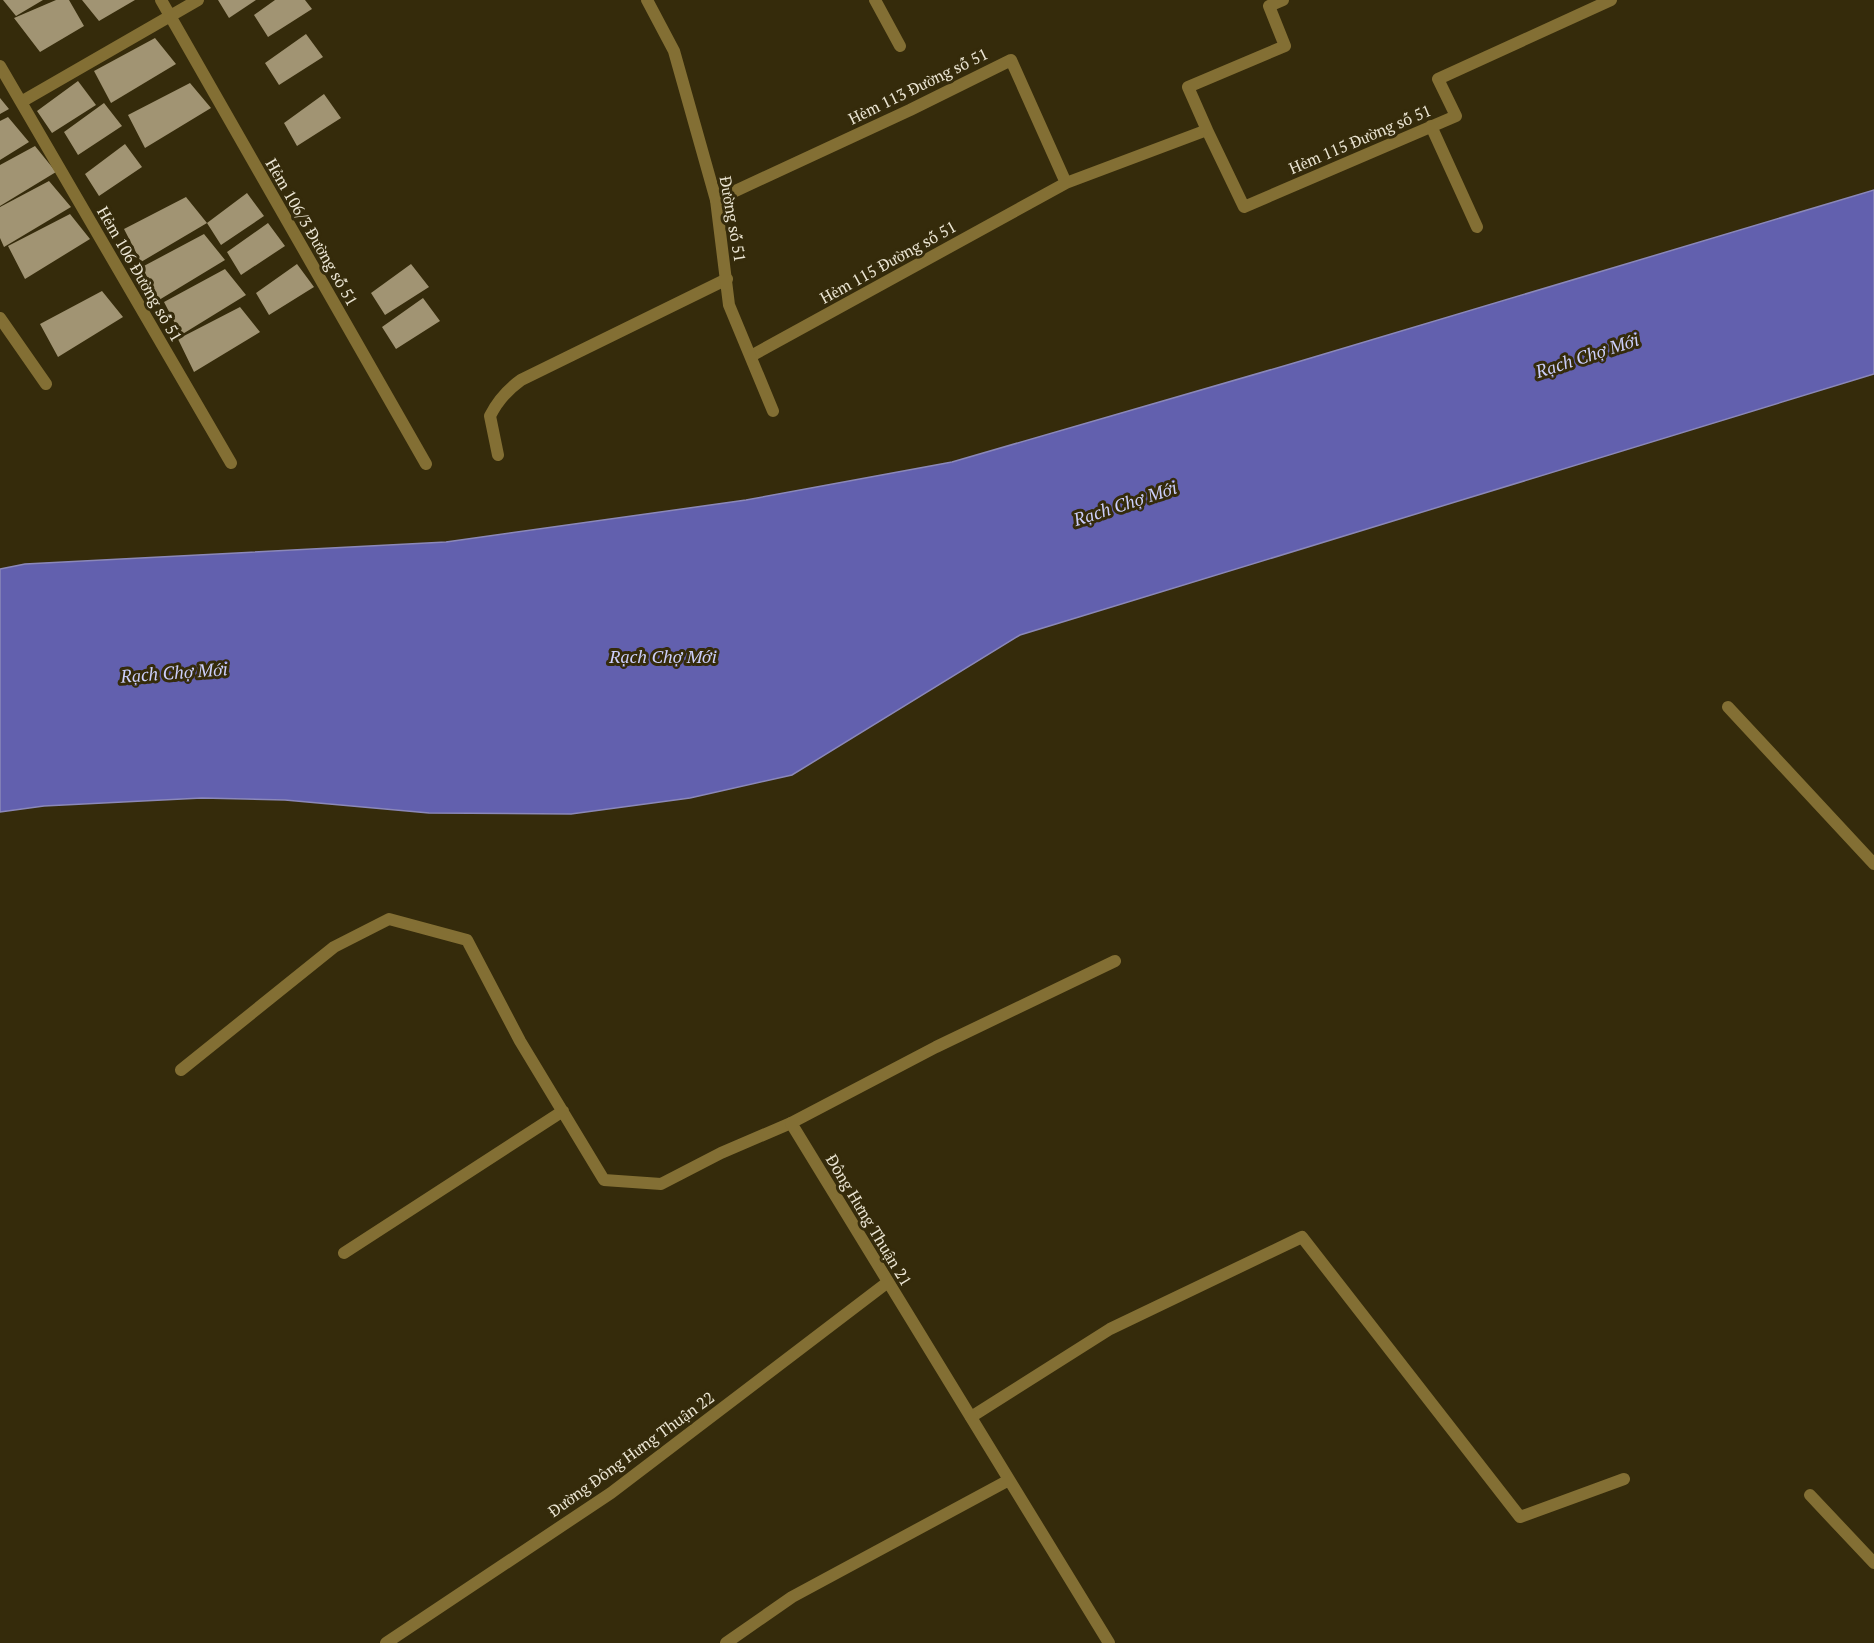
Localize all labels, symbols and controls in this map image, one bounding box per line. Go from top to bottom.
street label: Hẻm 113 Đường số 51 [844,43,992,129]
street label: Hẻm 115 Đường số 51 [1285,99,1435,179]
street label: Hẻm 106/3 Đường số 51 [261,154,363,310]
street label: Đường số 51 [715,174,751,264]
street label: Hẻm 106 Đường số 51 [92,202,188,346]
street label: Hẻm 115 Đường số 51 [816,215,960,309]
water label: Rạch Chợ Mới [1531,327,1642,383]
water label: Rạch Chợ Mới [1069,475,1180,531]
water label: Rạch Chợ Mới [608,644,717,668]
water label: Rạch Chợ Mới [119,656,228,688]
street label: Đông Hưng Thuận 21 [821,1150,917,1290]
street label: Đường Đông Hưng Thuận 22 [543,1386,719,1522]

